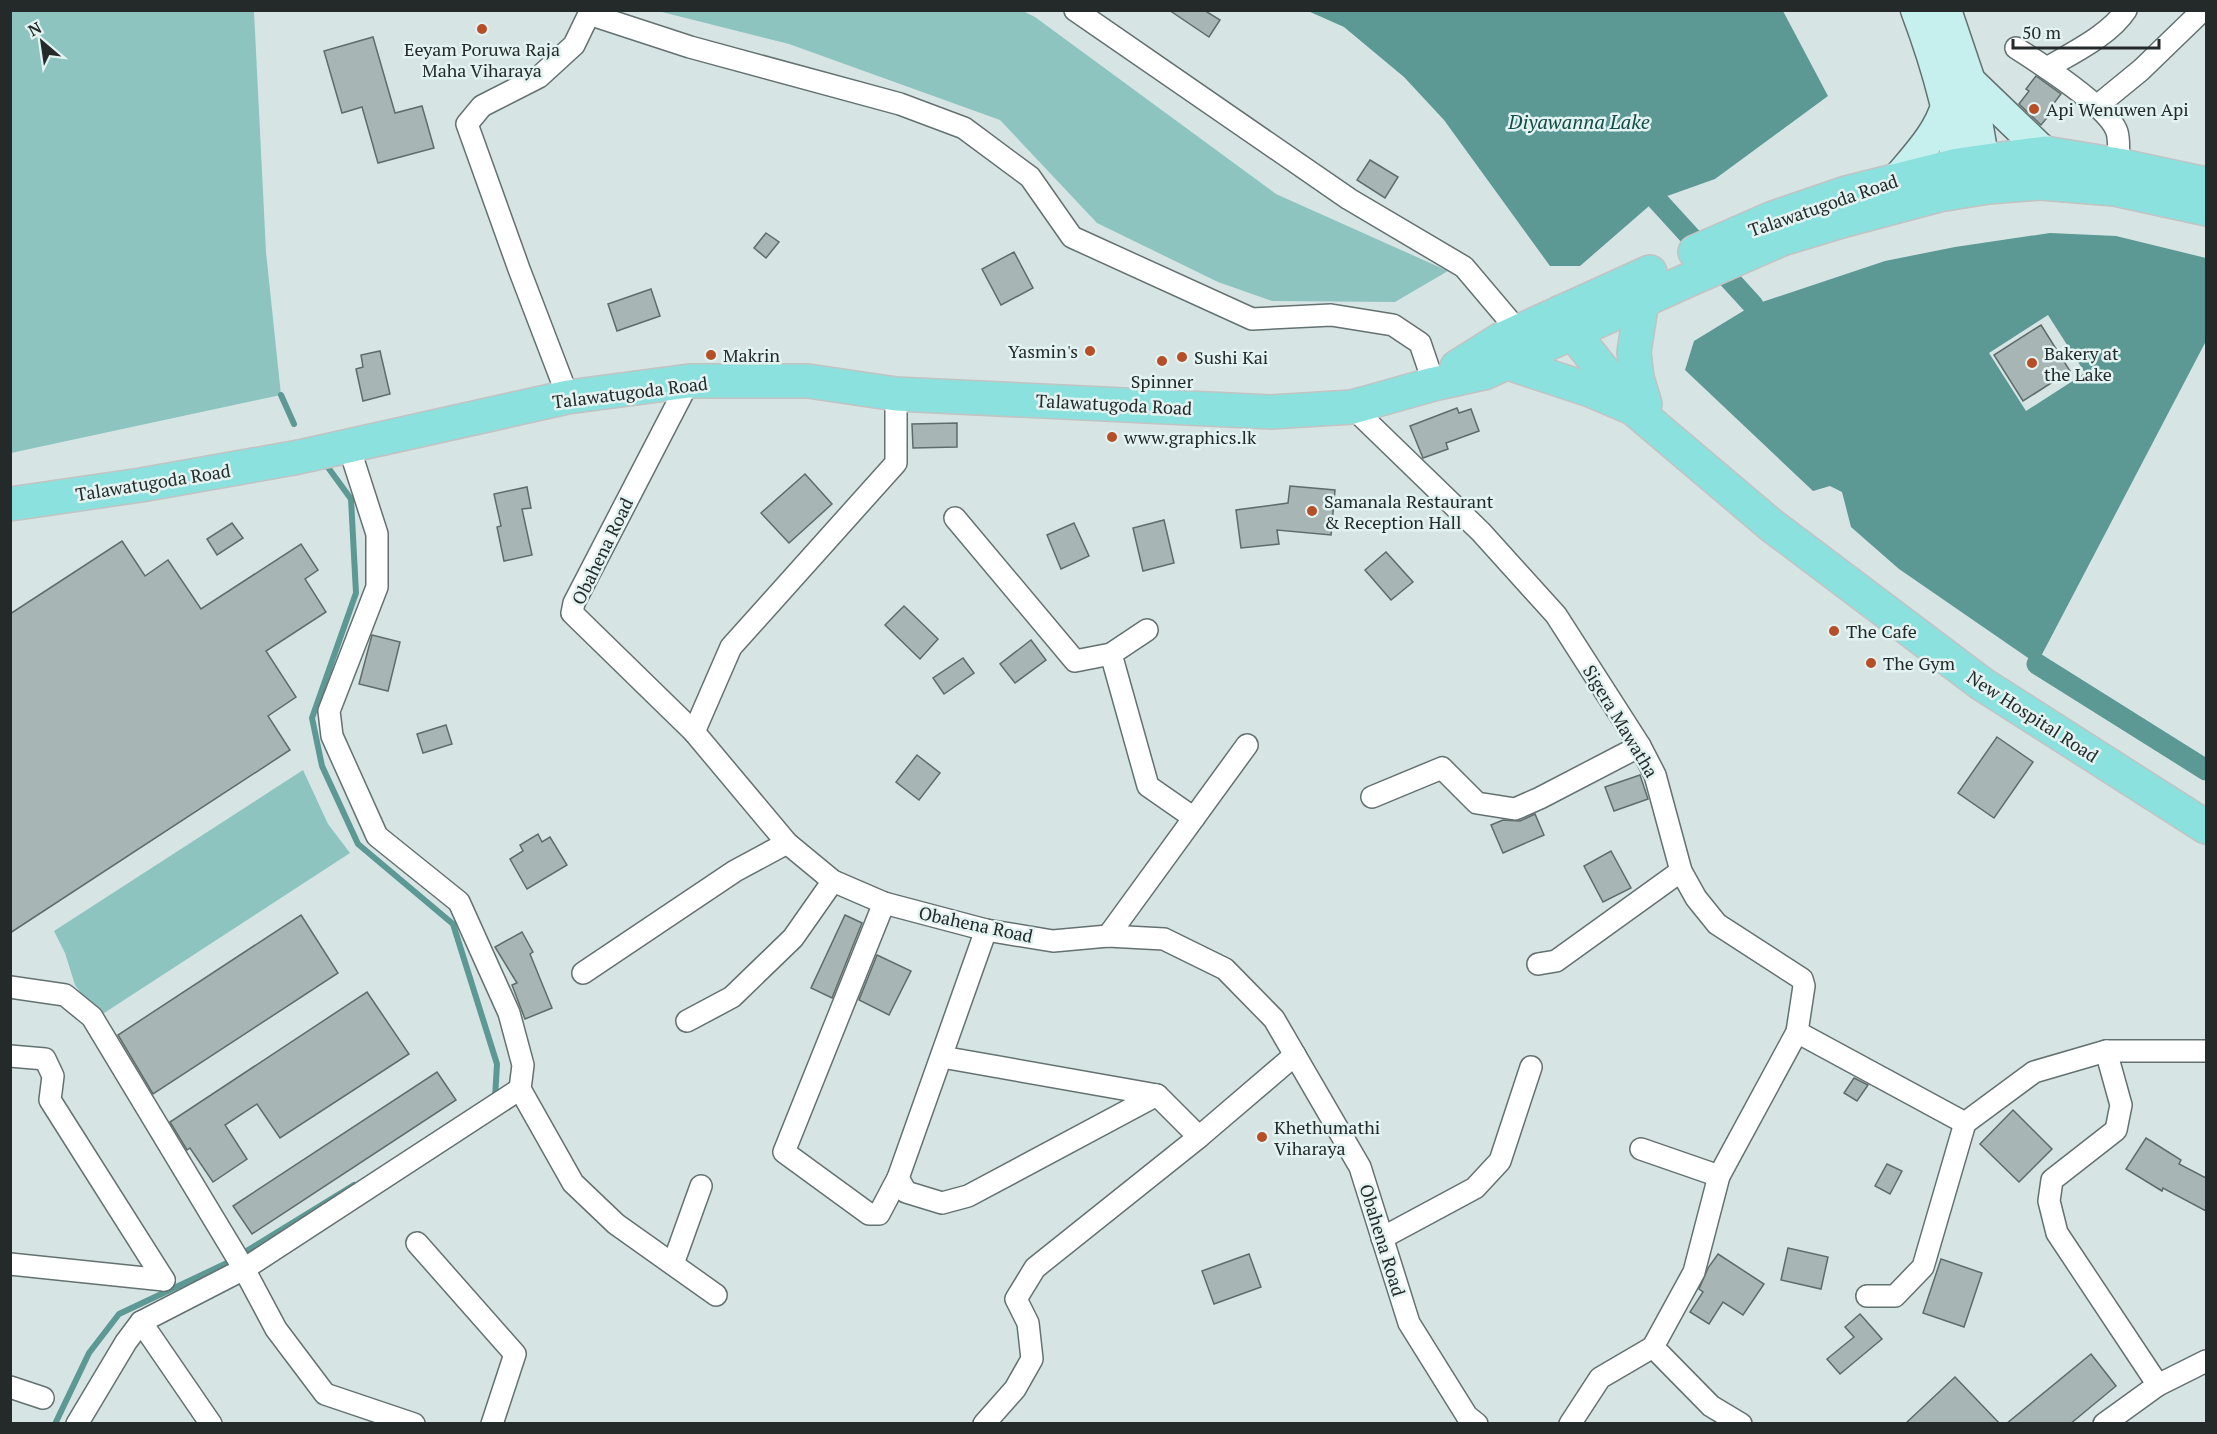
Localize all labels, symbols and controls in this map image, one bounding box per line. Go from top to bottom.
north arrow [12,12,72,72]
scale bar [2013,12,2158,50]
text: N [24,16,45,41]
text: 50 m [2022,20,2062,44]
marker: Eeyam Poruwa Raja Maha Viharaya [475,22,489,36]
place label: Eeyam Poruwa Raja Maha Viharaya [404,37,560,82]
place label: Api Wenuwen Api [2046,97,2189,121]
marker: Api Wenuwen Api [2027,102,2041,116]
water label: Diyawanna Lake [1507,108,1650,135]
street label: Talawatugoda Road [1745,168,1901,242]
place label: Yasmin's [1008,339,1078,363]
place label: Bakery at the Lake [2044,341,2119,386]
place label: Makrin [723,343,780,367]
marker: Yasmin's [1083,344,1097,358]
place label: Sushi Kai [1194,345,1268,369]
marker: Makrin [704,348,718,362]
marker: Sushi Kai [1175,350,1189,364]
marker: Spinner [1155,354,1169,368]
marker: Bakery at the Lake [2025,356,2039,370]
place label: Spinner [1131,369,1193,393]
street label: Talawatugoda Road [551,371,709,413]
street label: Talawatugoda Road [1035,388,1193,420]
place label: www.graphics.lk [1123,425,1257,449]
marker: www.graphics.lk [1105,430,1119,444]
street label: Talawatugoda Road [74,458,232,506]
place label: Samanala Restaurant & Reception Hall [1324,489,1494,534]
street label: Obahena Road [566,494,638,608]
marker: Samanala Restaurant & Reception Hall [1305,504,1319,518]
place label: The Cafe [1846,619,1917,643]
marker: The Cafe [1827,624,1841,638]
place label: The Gym [1883,651,1956,675]
marker: The Gym [1864,656,1878,670]
street label: Sigera Mawatha [1578,660,1664,782]
street label: New Hospital Road [1963,665,2103,767]
street label: Obahena Road [917,900,1035,948]
place label: Khethumathi Viharaya [1274,1115,1380,1160]
marker: Khethumathi Viharaya [1255,1130,1269,1144]
street label: Obahena Road [1355,1181,1411,1299]

